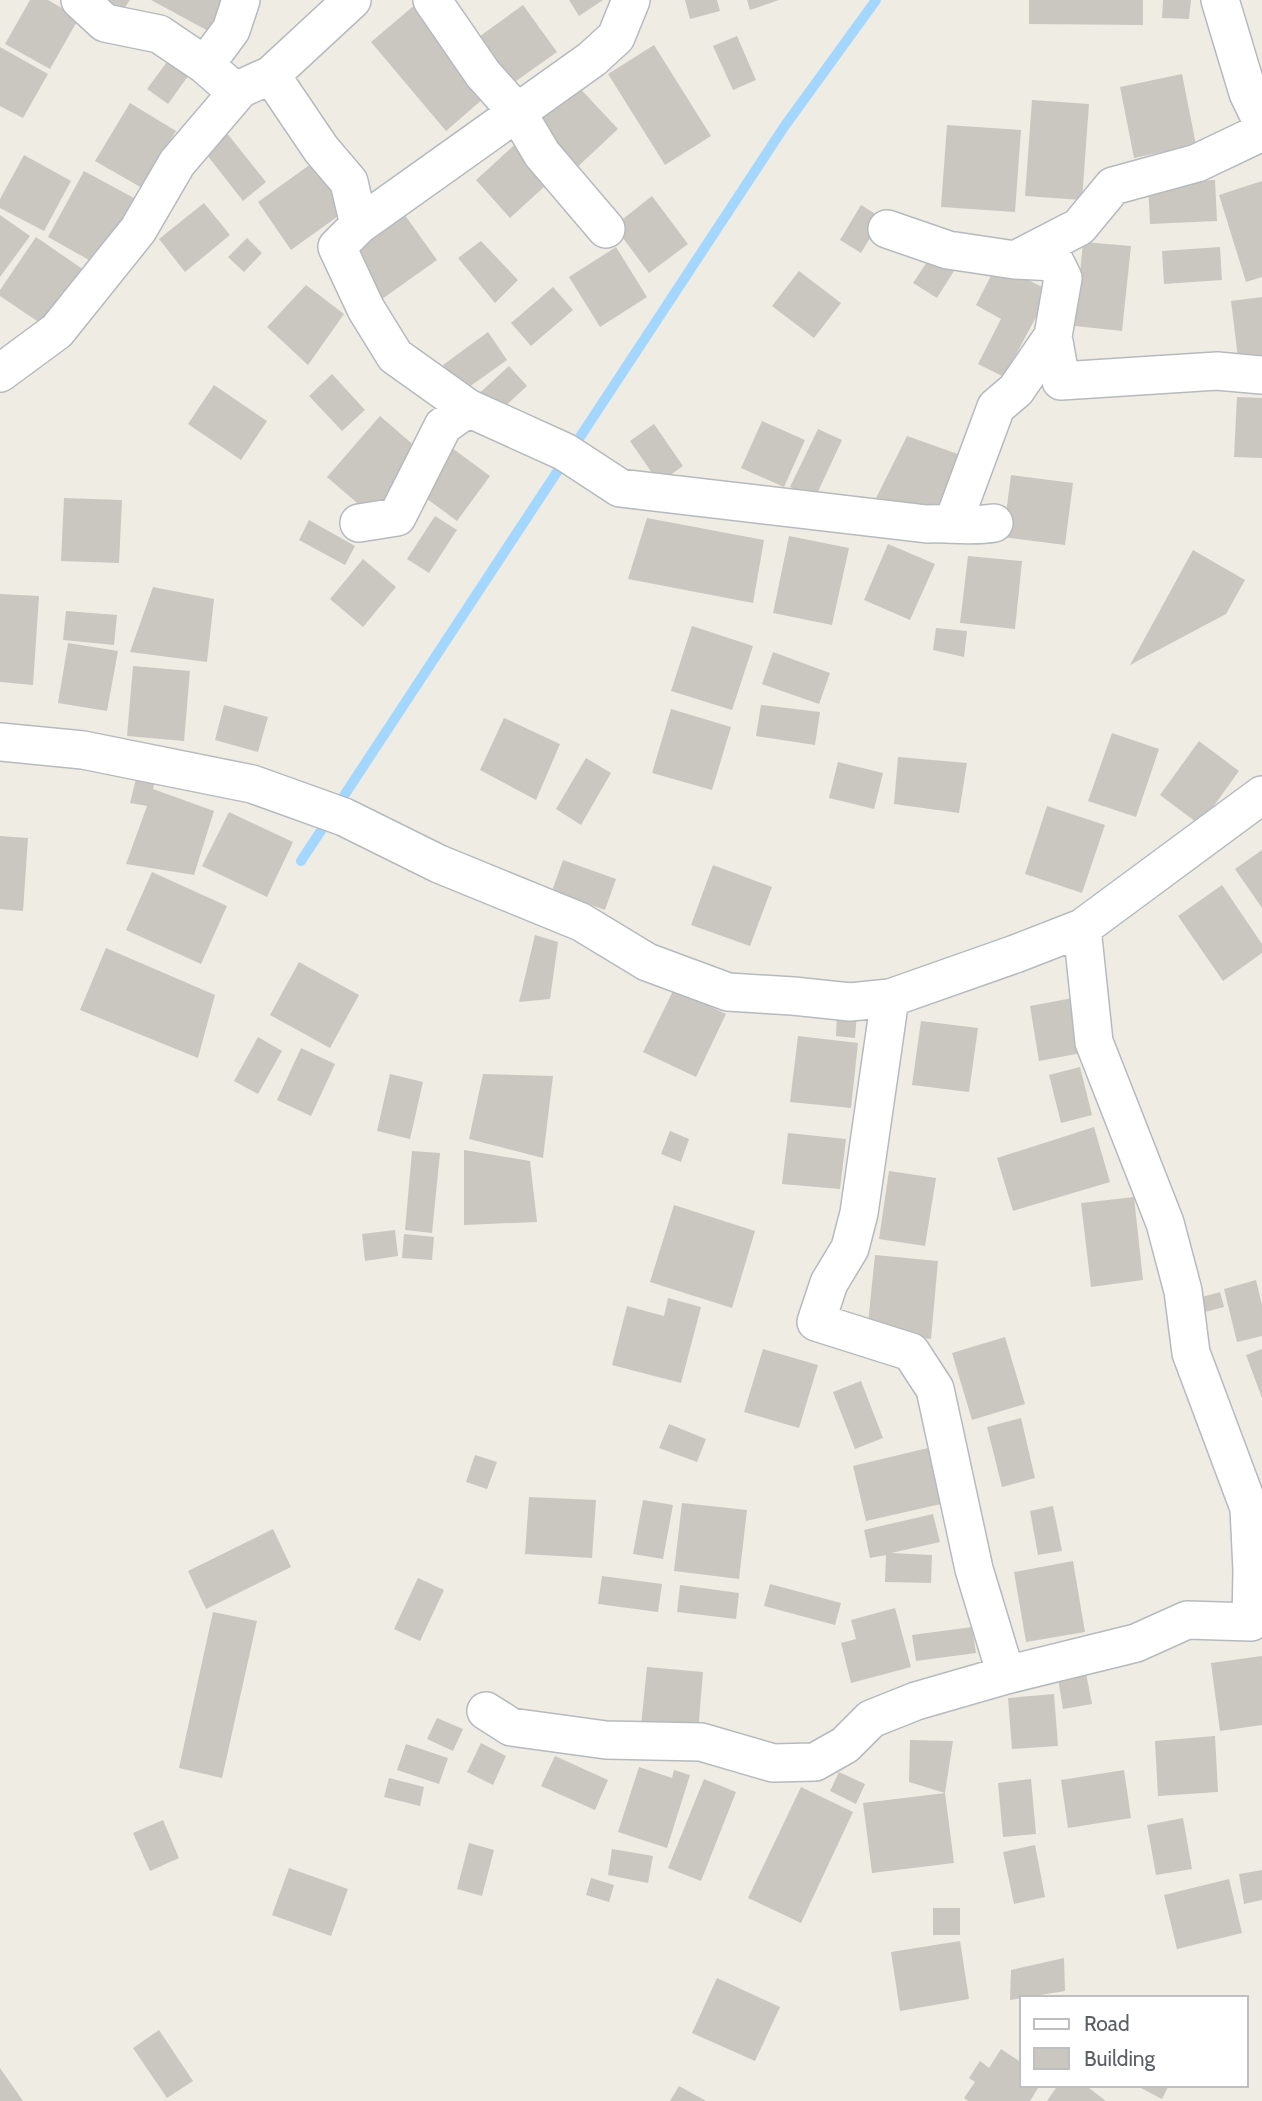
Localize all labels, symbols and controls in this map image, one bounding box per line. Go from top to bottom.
legend [1020,1996,1248,2087]
text: Road [1084,2011,1130,2036]
text: Building [1084,2046,1156,2071]

